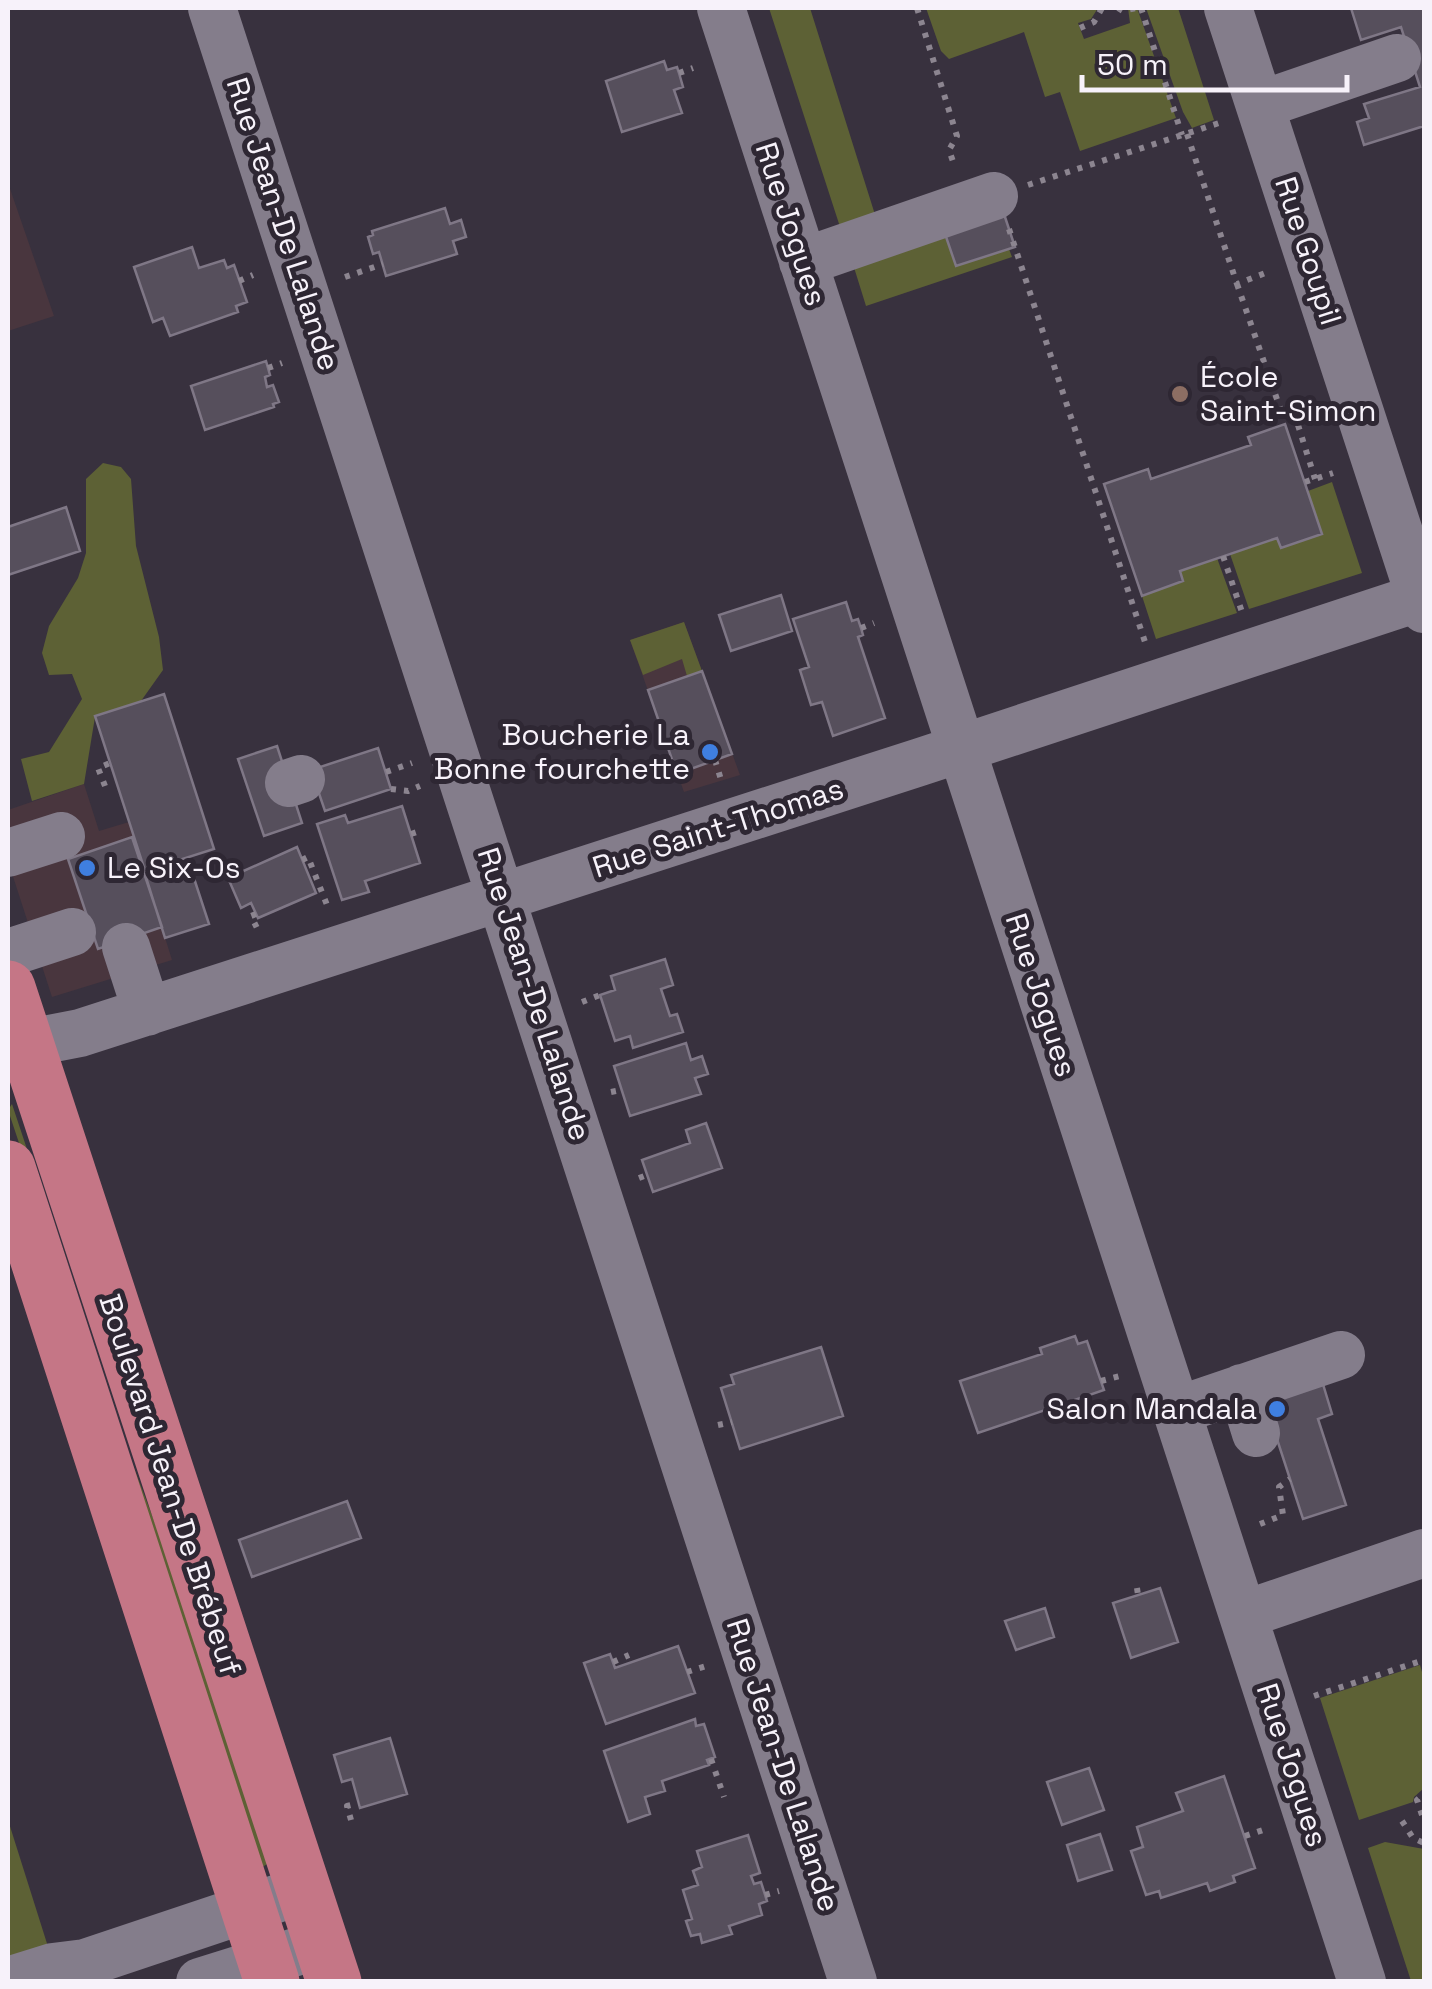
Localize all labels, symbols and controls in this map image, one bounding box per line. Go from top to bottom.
scale bar [1082,30,1347,92]
text: 50 m [1097,45,1168,84]
street label: Rue Jean-De Lalande [218,72,349,375]
street label: Rue Jogues [747,137,836,310]
street label: Rue Goupil [1266,172,1351,330]
place label: École Saint-Simon [1200,357,1376,430]
marker: École Saint-Simon [1169,383,1191,405]
place label: Boucherie La Bonne fourchette [434,715,690,788]
marker: Boucherie La Bonne fourchette [699,741,721,763]
street label: Rue Saint-Thomas [587,769,848,886]
street label: Rue Jean-De Lalande [469,842,600,1145]
place label: Le Six-Os [107,848,241,887]
marker: Le Six-Os [76,857,98,879]
street label: Rue Jogues [997,908,1086,1081]
street label: Boulevard Jean-De Brébeuf [90,1289,251,1680]
place label: Salon Mandala [1047,1389,1257,1428]
marker: Salon Mandala [1266,1398,1288,1420]
street label: Rue Jean-De Lalande [718,1613,849,1916]
street label: Rue Jogues [1248,1678,1337,1851]

